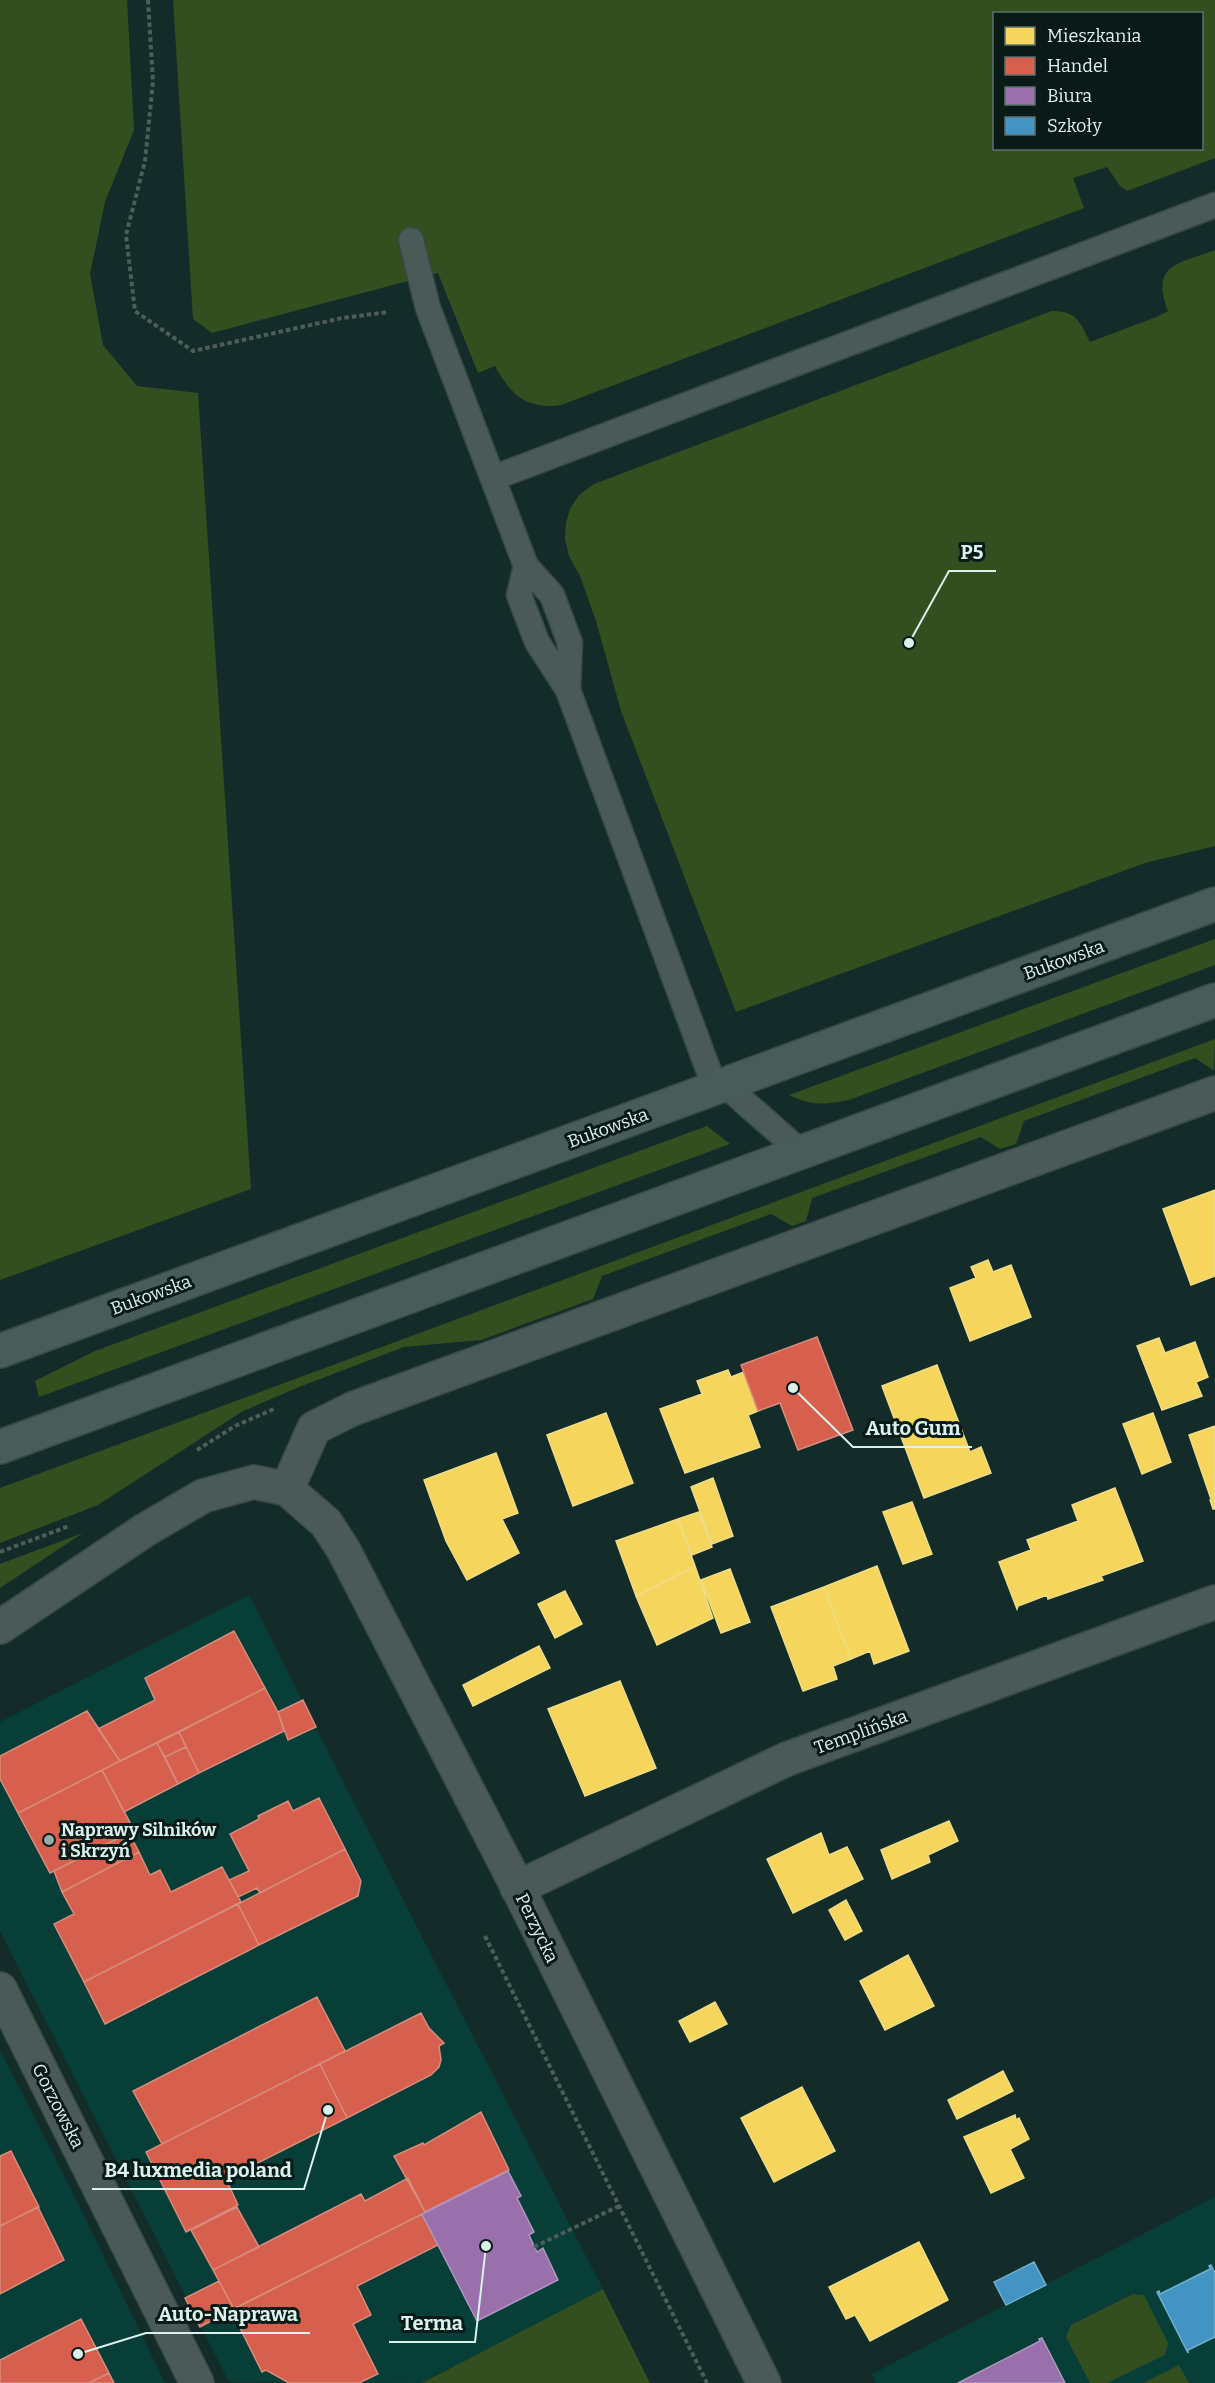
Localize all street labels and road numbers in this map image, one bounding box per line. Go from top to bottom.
street label: Bukowska [1021,935,1107,985]
street label: Bukowska [565,1103,651,1153]
street label: Bukowska [108,1270,194,1320]
street label: Templińska [811,1705,911,1759]
street label: Perzycka [511,1890,563,1966]
street label: Gorzowska [27,2060,89,2152]

